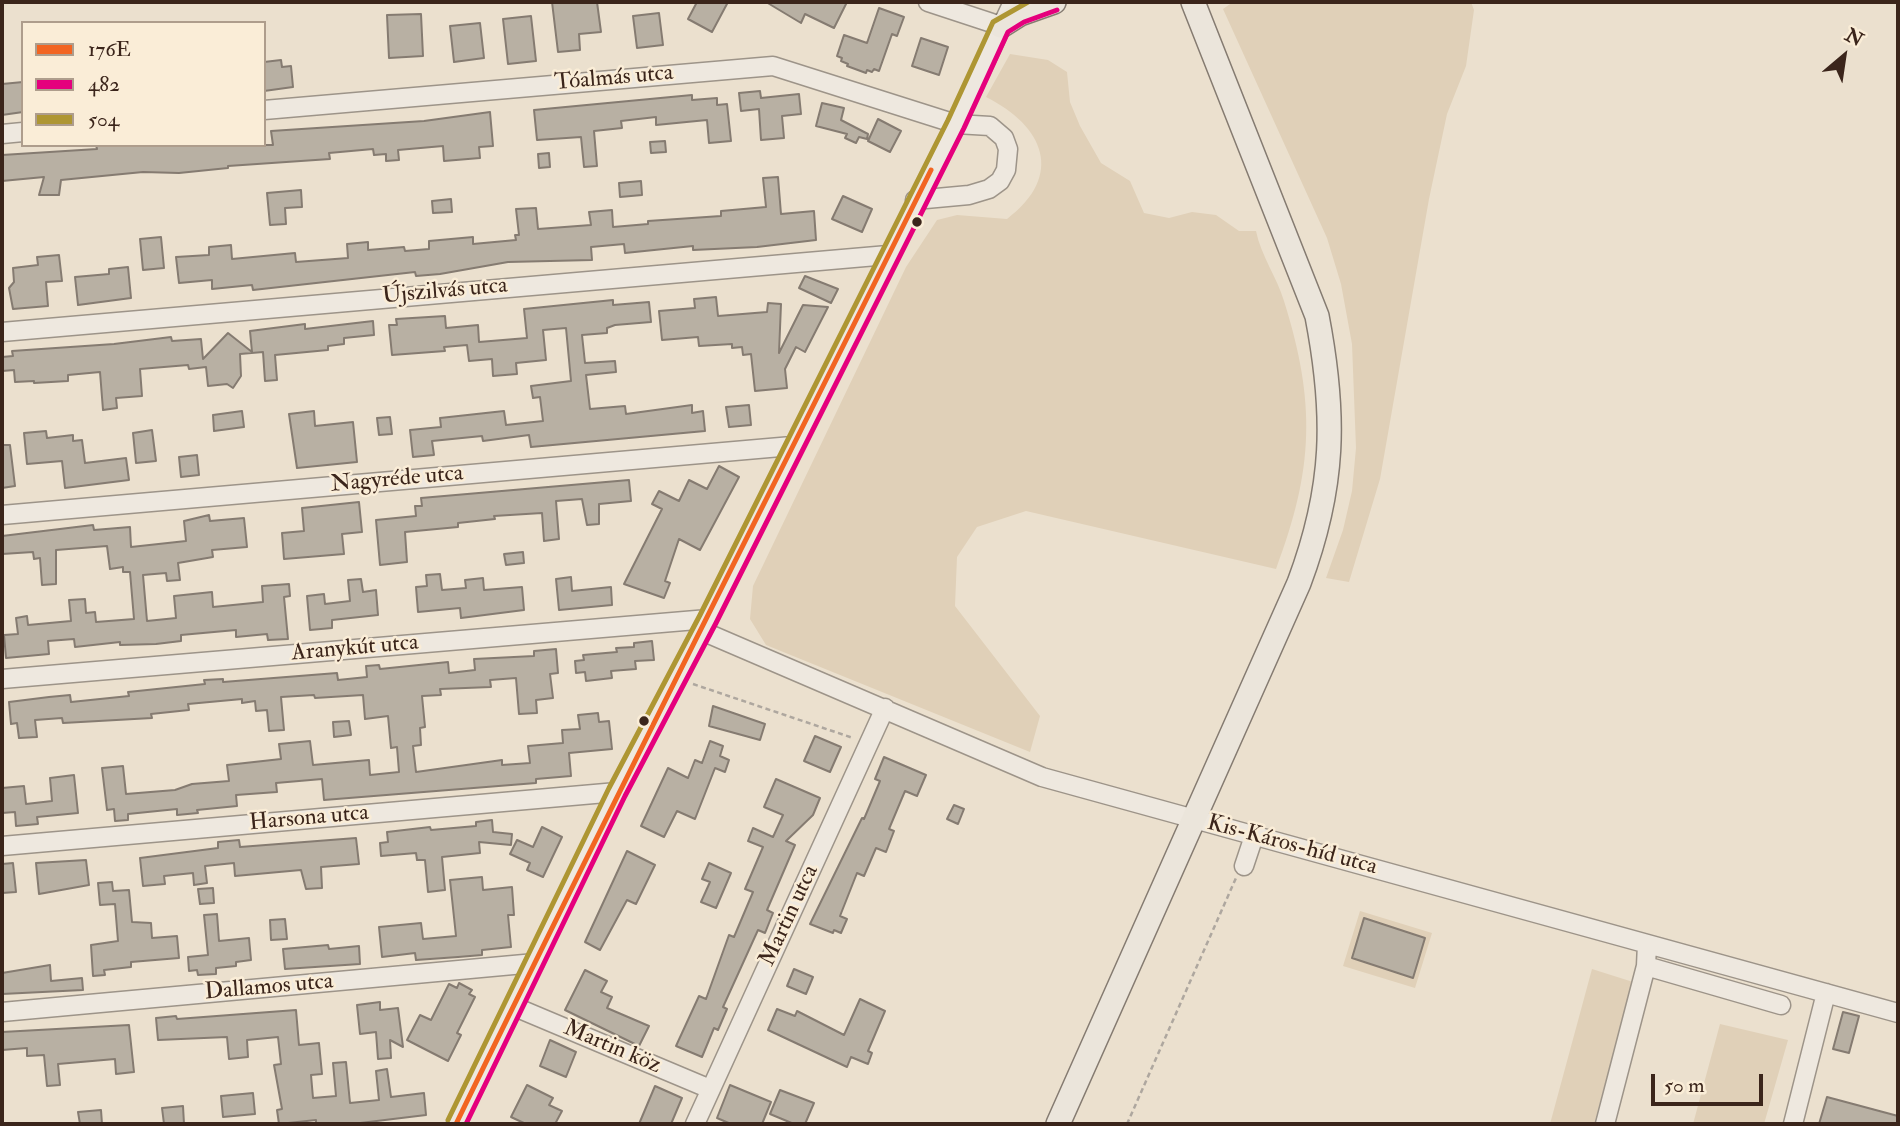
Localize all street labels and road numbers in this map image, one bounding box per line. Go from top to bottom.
street label: Tóalmás utca [553,60,675,98]
street label: Újszilvás utca [381,273,509,311]
street label: Nagyréde utca [330,460,464,500]
street label: Aranykút utca [290,630,420,668]
street label: Harsona utca [248,800,370,838]
street label: Kis-Káros-híd utca [1204,810,1380,882]
street label: Martin utca [755,861,825,971]
street label: Dallamos utca [204,969,334,1007]
street label: Martin köz [559,1015,665,1081]

